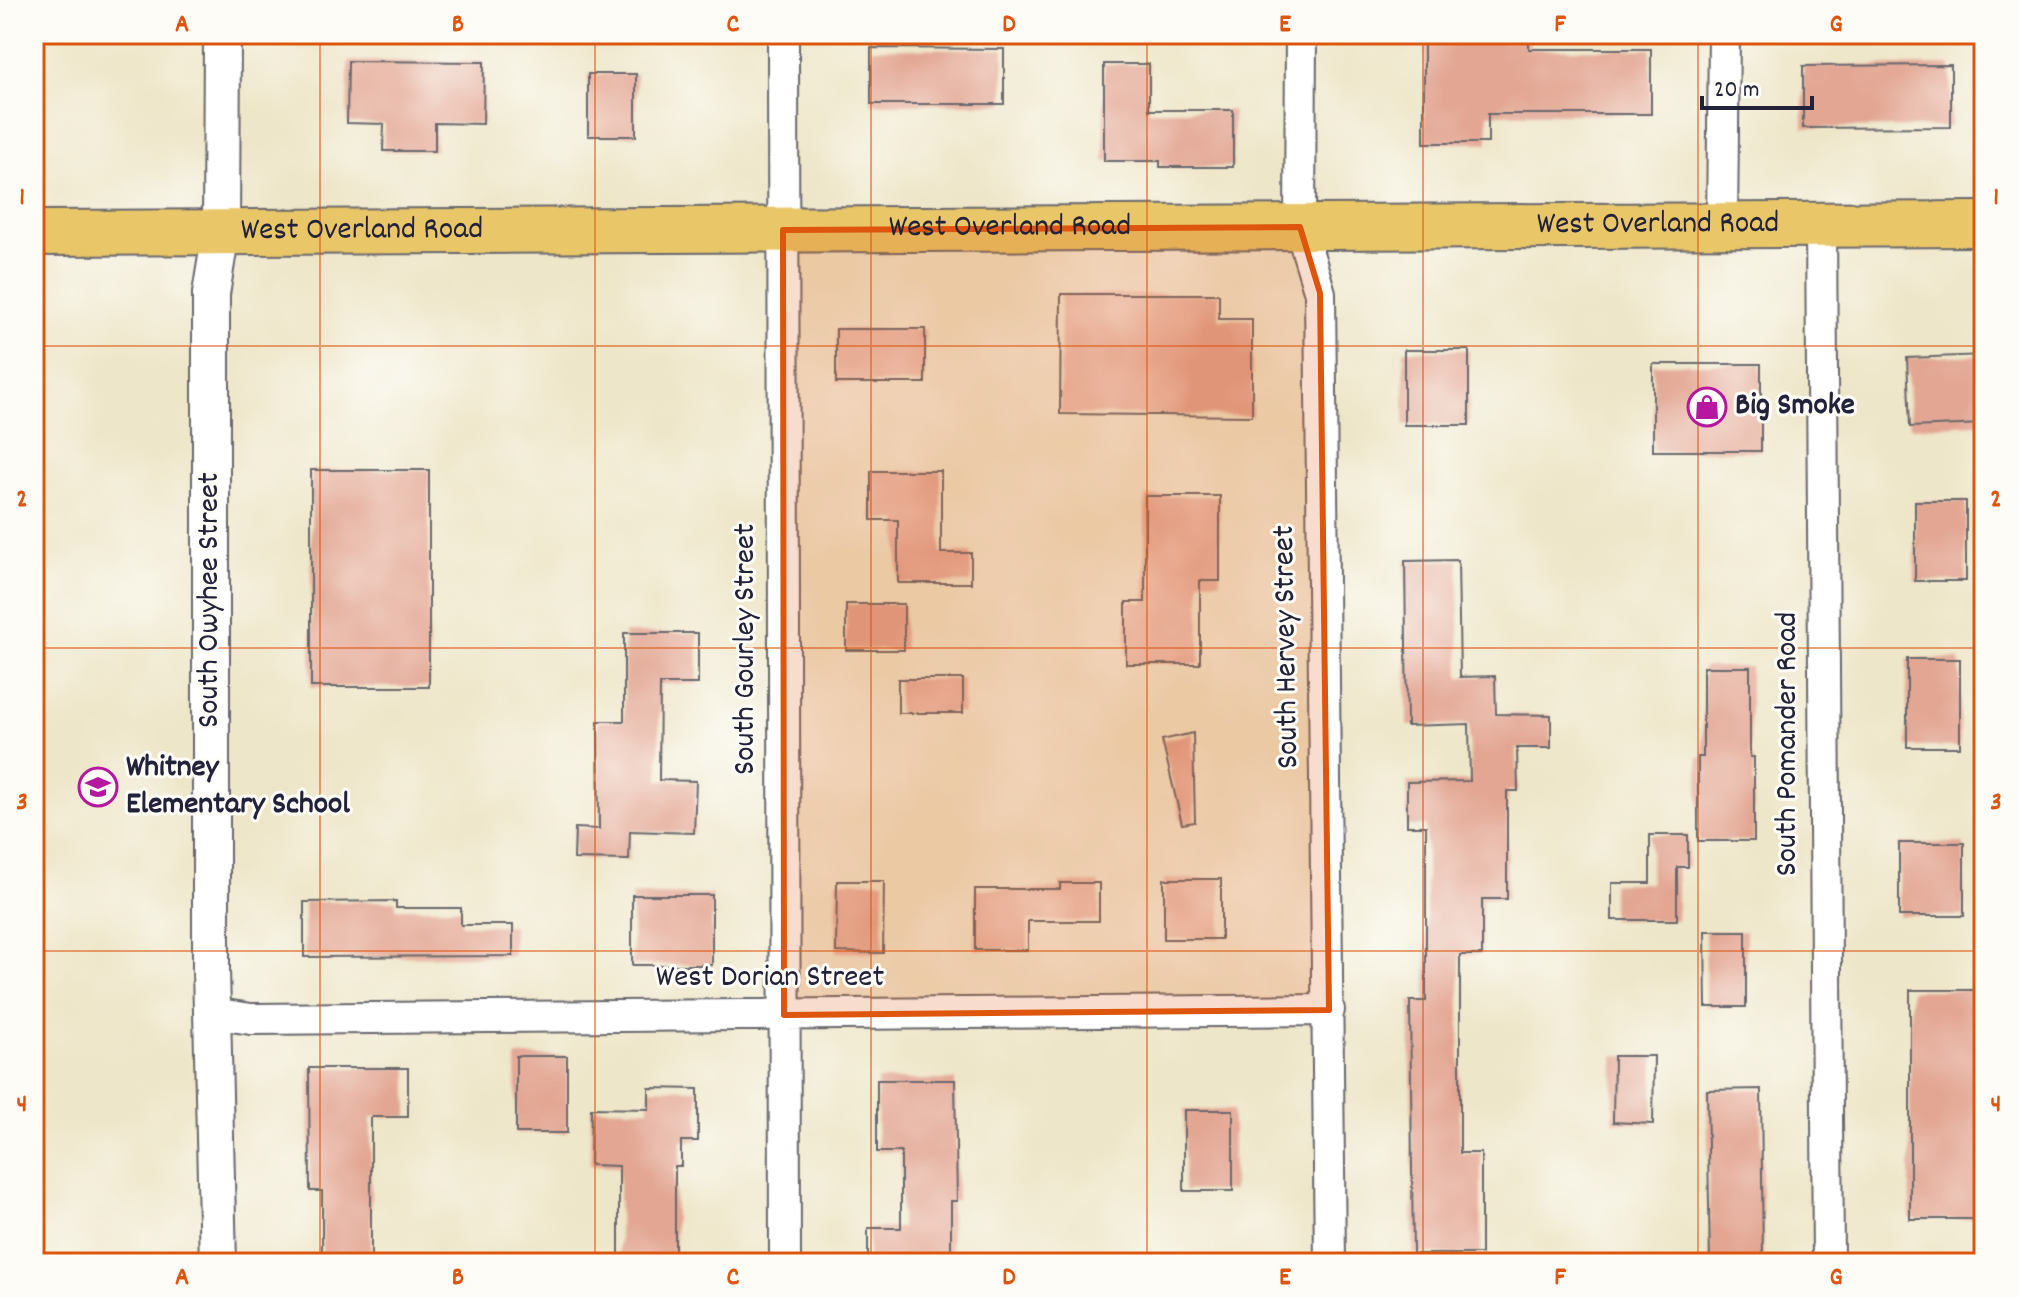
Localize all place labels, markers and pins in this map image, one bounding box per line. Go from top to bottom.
place label: Big Smoke [1735,384,1855,430]
shop icon: Big Smoke [1686,386,1728,428]
place label: Whitney Elementary School [126,746,350,829]
school or university icon: Whitney Elementary School [77,766,119,808]

